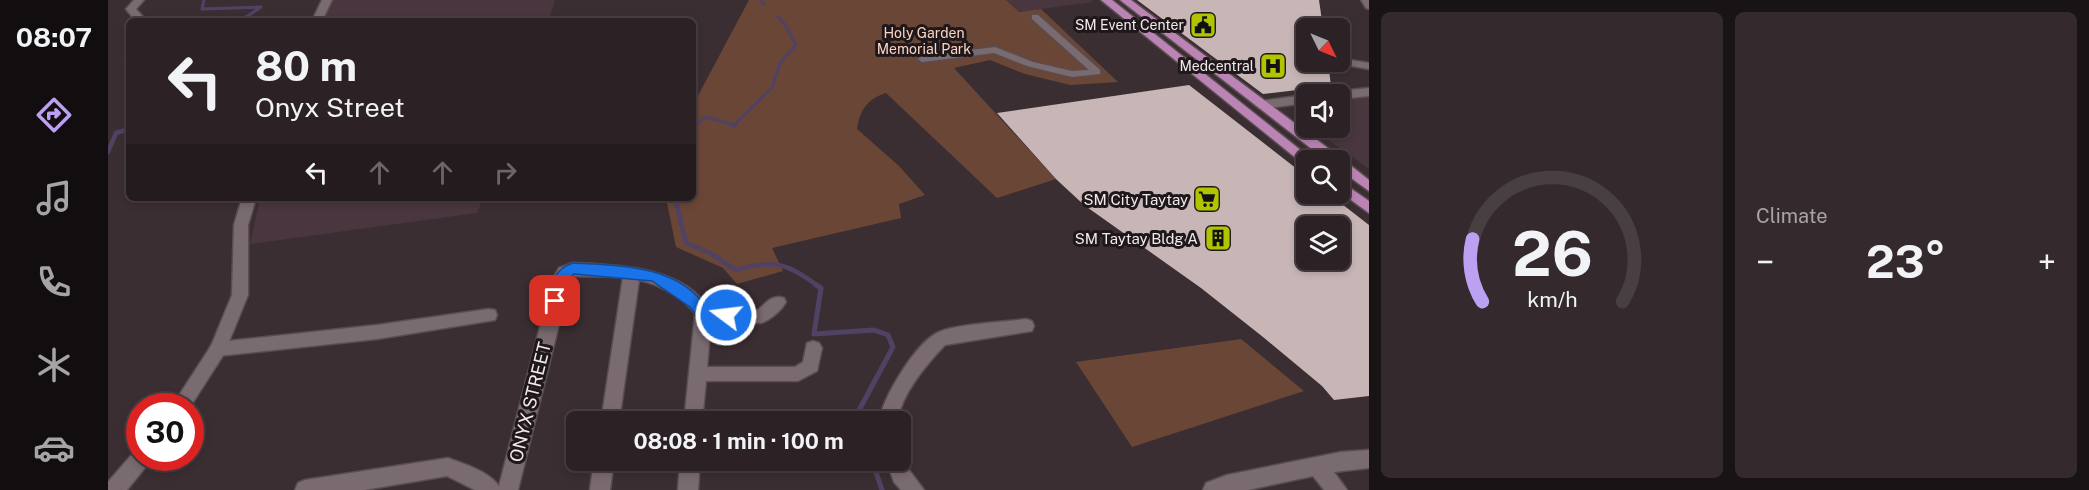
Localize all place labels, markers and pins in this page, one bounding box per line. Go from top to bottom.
public building icon: SM Event Center [1188,10,1218,40]
place label: SM Event Center [1075,17,1184,33]
hospital icon: Medcentral [1258,51,1288,81]
place label: Medcentral [1179,58,1254,74]
supermarket icon: SM City Taytay [1192,184,1222,214]
place label: SM City Taytay [1084,191,1188,208]
building icon: SM Taytay Bldg A [1203,223,1233,253]
place label: SM Taytay Bldg A [1075,230,1198,247]
pin [529,275,580,326]

